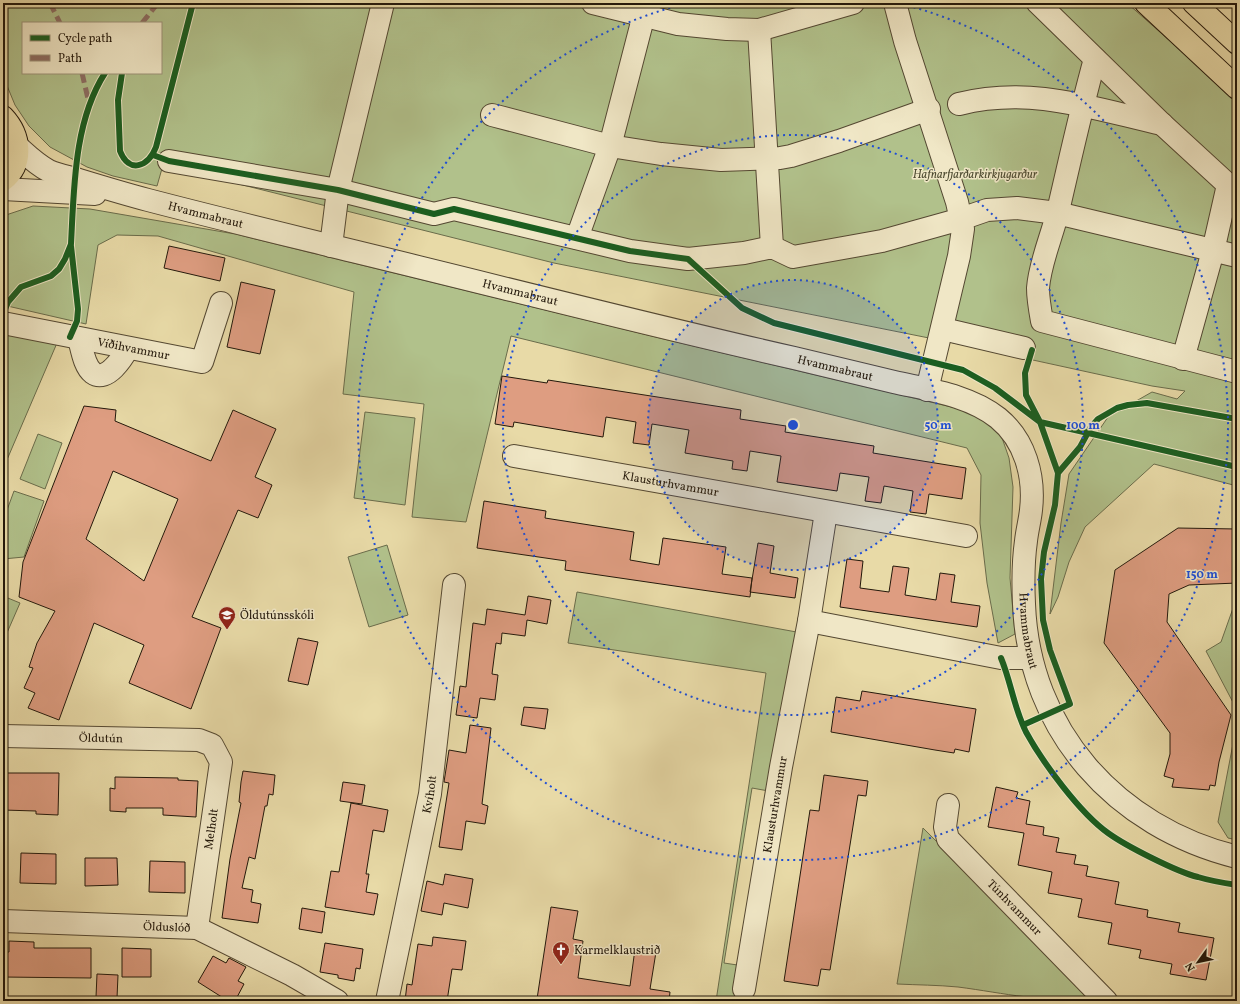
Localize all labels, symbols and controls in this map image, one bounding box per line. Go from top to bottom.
legend [22,22,162,74]
text: Cycle path [58,31,113,47]
text: Path [58,51,82,67]
park label: Hafnarfjarðarkirkjugarður [913,167,1038,183]
street label: Hvammabraut [166,198,245,233]
street label: Hvammabraut [481,276,559,310]
street label: Víðihvammur [96,335,171,364]
street label: Hvammabraut [796,352,875,386]
centre of rings [786,418,800,432]
text: 50 m [924,418,952,434]
text: 100 m [1066,418,1100,434]
street label: Klausturhvammur [621,468,720,501]
text: 150 m [1186,567,1218,583]
street label: Hvammabraut [1015,592,1041,671]
school or university icon: Öldutúnsskóli [217,605,237,630]
place label: Öldutúnsskóli [240,607,315,624]
street label: Öldutún [79,730,123,747]
street label: Klausturhvammur [760,755,792,854]
street label: Kvíholt [419,774,441,815]
street label: Melholt [201,808,223,851]
street label: Túnhvammur [983,876,1045,940]
street label: Ölduslóð [143,918,191,937]
church icon: Karmelklaustrið [551,940,571,965]
north arrow [1178,942,1218,982]
place label: Karmelklaustrið [574,943,660,959]
text: N [1182,959,1199,974]

